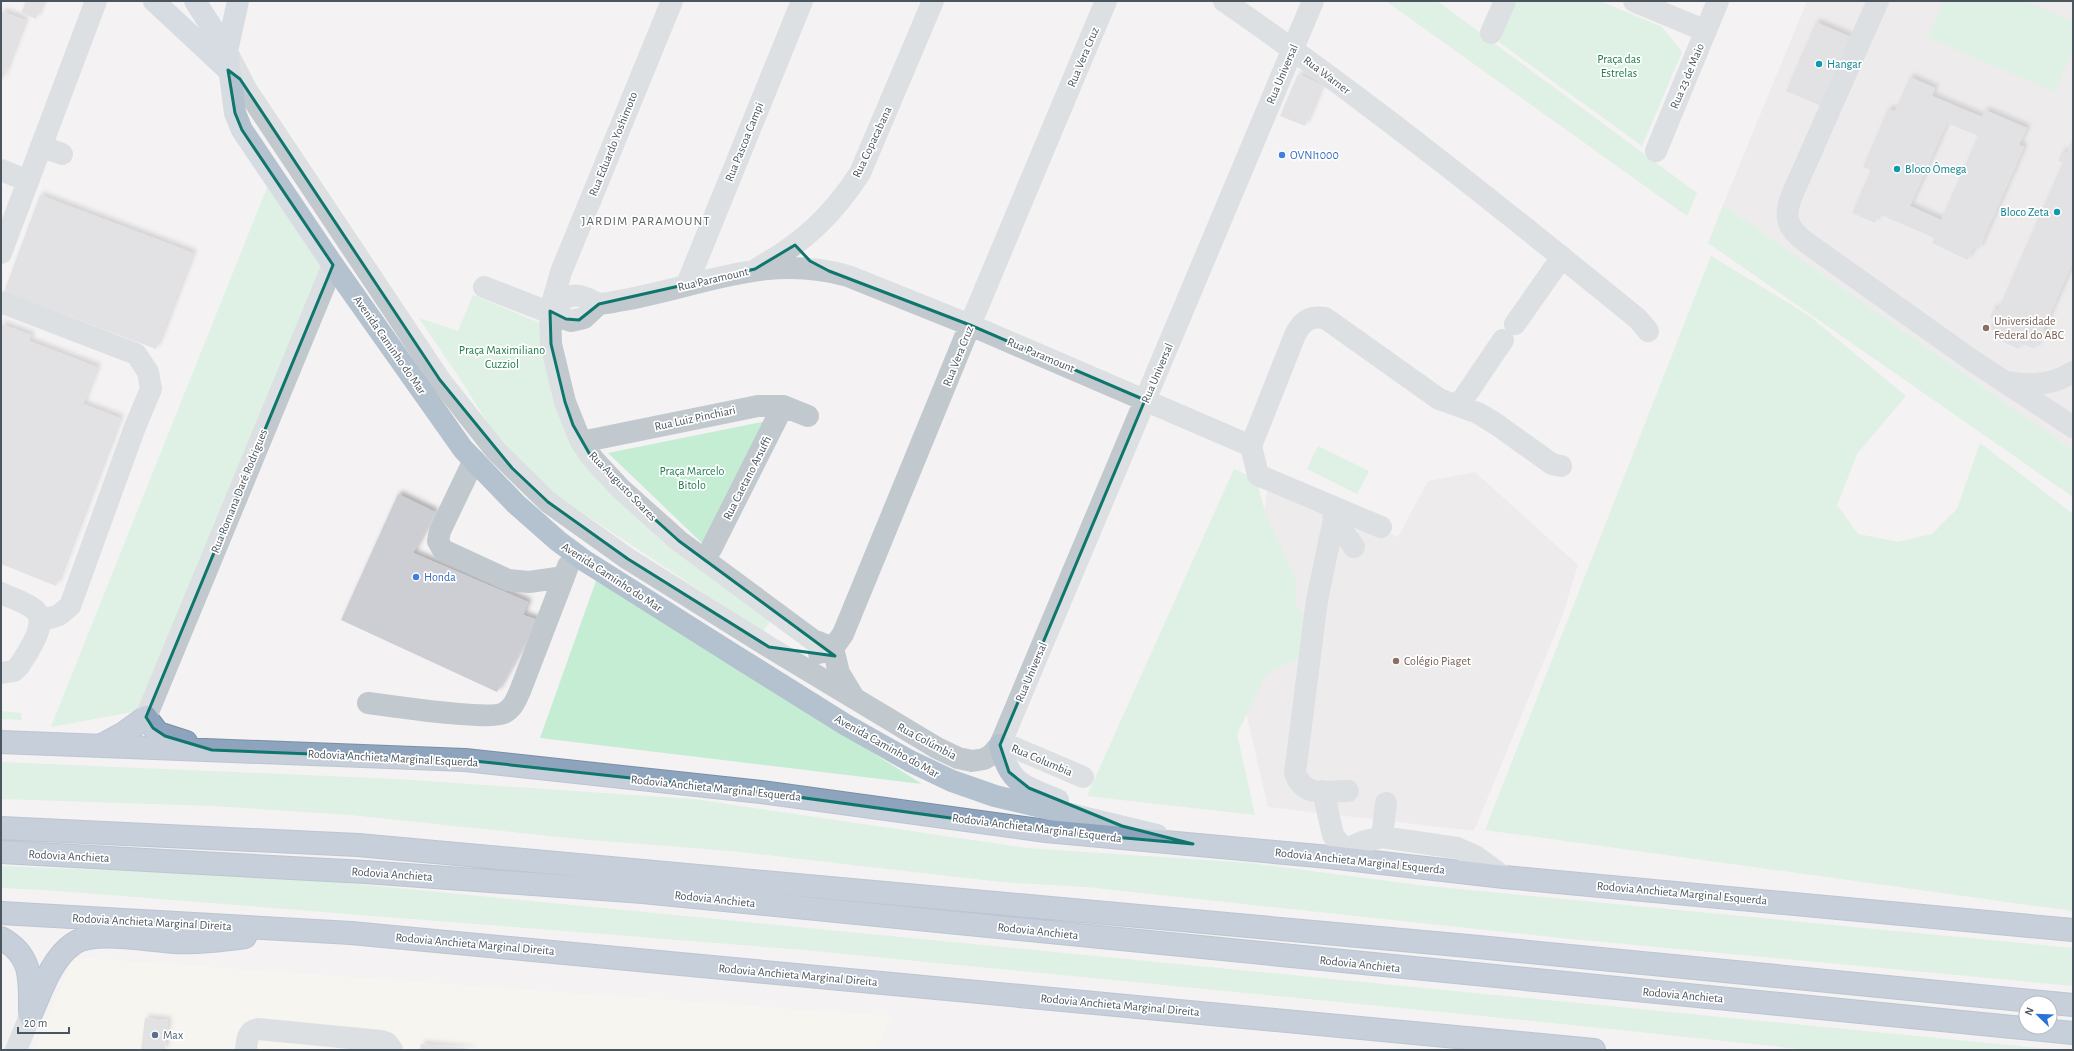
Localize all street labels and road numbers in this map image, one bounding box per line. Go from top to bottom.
street label: Rua Vera Cruz [1065,25,1101,89]
street label: Rua 23 de Maio [1668,41,1706,111]
street label: Rua Universal [1264,42,1300,106]
street label: Rua Warner [1301,54,1353,96]
street label: Rua Eduardo Yoshimoto [587,90,639,198]
street label: Rua Pascoa Campi [723,101,765,183]
street label: Rua Copacabana [850,104,894,179]
street label: Rua Paramount [677,265,750,293]
street label: Avenida Caminho do Mar [351,294,429,397]
street label: Rua Vera Cruz [940,324,976,388]
street label: Rua Paramount [1005,335,1077,375]
street label: Rua Universal [1139,341,1175,405]
street label: Rua Luiz Pinchiari [654,404,736,432]
street label: Rua Romana Daré Rodrigues [209,427,269,555]
street label: Rua Caetano Arsuffi [721,434,773,522]
street label: Rua Augusto Soares [587,449,659,523]
street label: Avenida Caminho do Mar [560,540,665,614]
street label: Rua Universal [1013,640,1049,704]
street label: Avenida Caminho do Mar [833,712,941,780]
street label: Rua Colúmbia [895,720,959,762]
street label: Rua Columbia [1010,742,1075,778]
street label: Rodovia Anchieta Marginal Esquerda [307,748,479,768]
street label: Rodovia Anchieta Marginal Esquerda [630,773,802,803]
street label: Rodovia Anchieta Marginal Esquerda [951,812,1123,844]
street label: Rodovia Anchieta Marginal Esquerda [1274,846,1446,876]
street label: Rodovia Anchieta [28,848,110,864]
street label: Rodovia Anchieta [351,865,433,883]
street label: Rodovia Anchieta Marginal Esquerda [1596,880,1768,906]
street label: Rodovia Anchieta [674,889,756,909]
street label: Rodovia Anchieta Marginal Direita [72,912,232,932]
street label: Rodovia Anchieta [997,921,1079,941]
street label: Rodovia Anchieta Marginal Direita [395,931,555,957]
street label: Rodovia Anchieta [1319,954,1401,974]
street label: Rodovia Anchieta Marginal Direita [718,962,878,988]
street label: Rodovia Anchieta [1642,985,1724,1005]
street label: Rodovia Anchieta Marginal Direita [1040,992,1200,1018]

